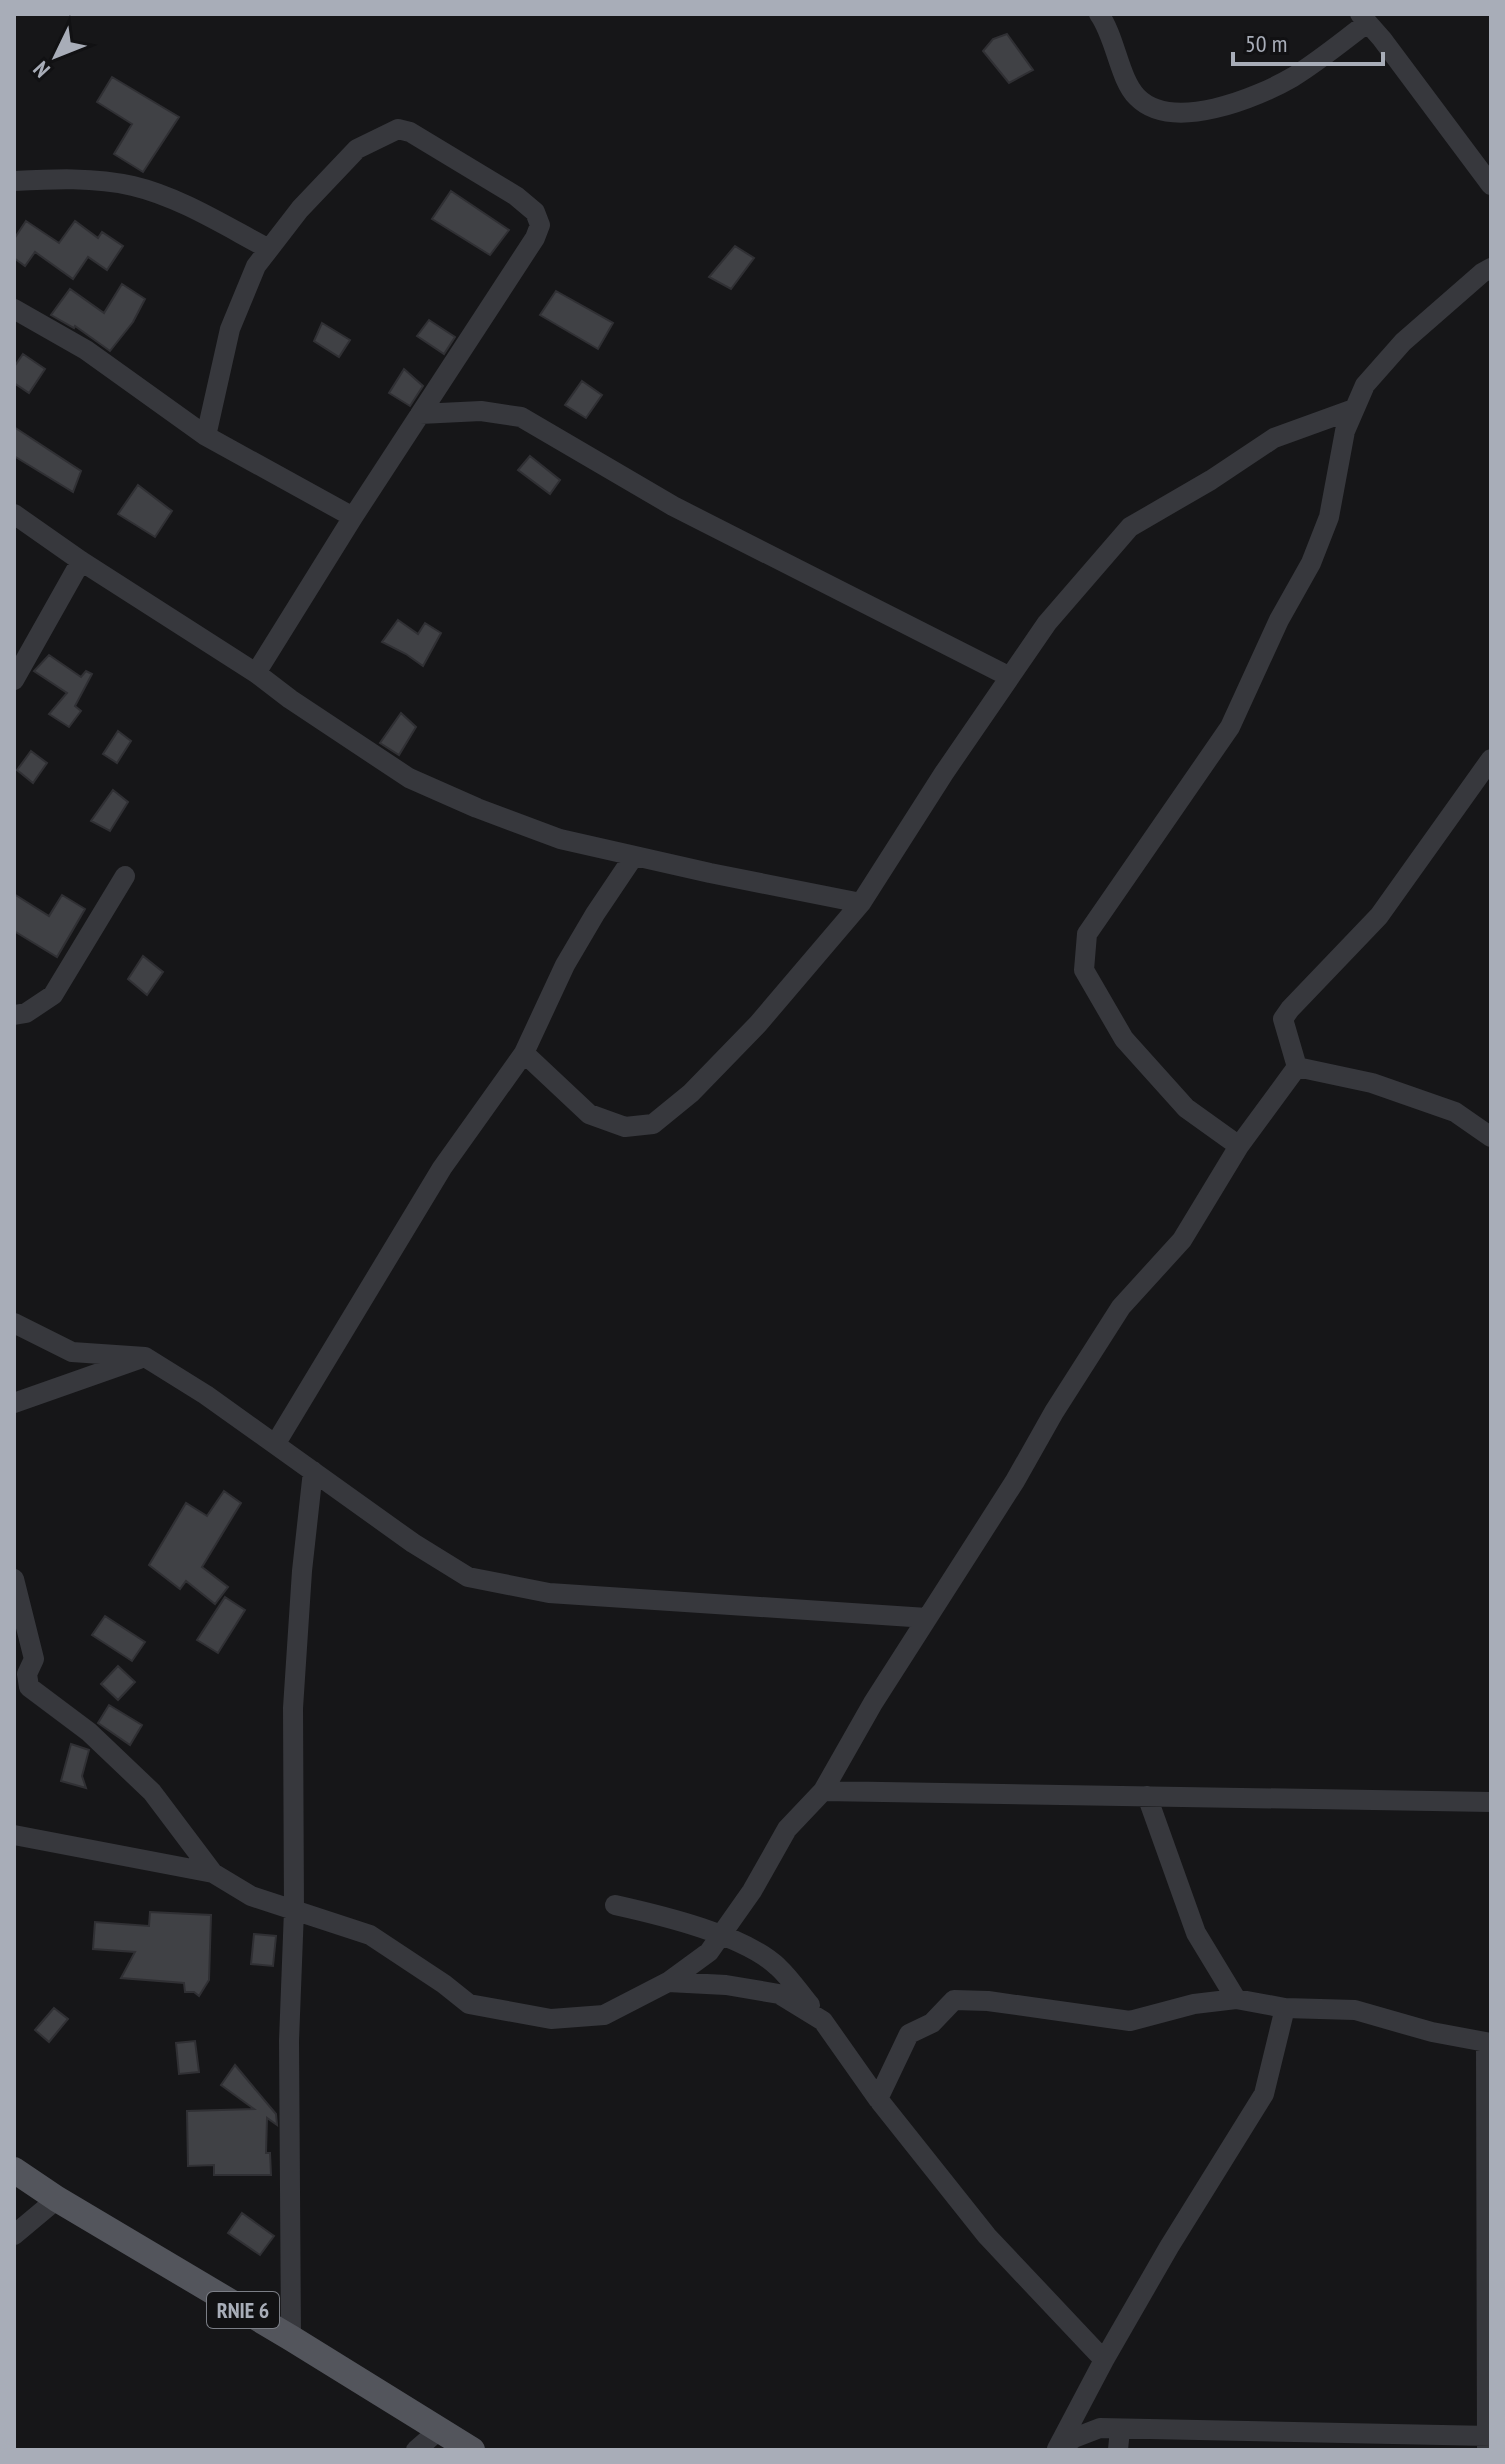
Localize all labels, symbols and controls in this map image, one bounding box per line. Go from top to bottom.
north arrow [16,16,96,96]
scale bar [1233,16,1383,66]
text: 50 m [1245,28,1287,59]
text: N [27,56,56,84]
road number: RNIE 6 [207,2292,279,2328]

